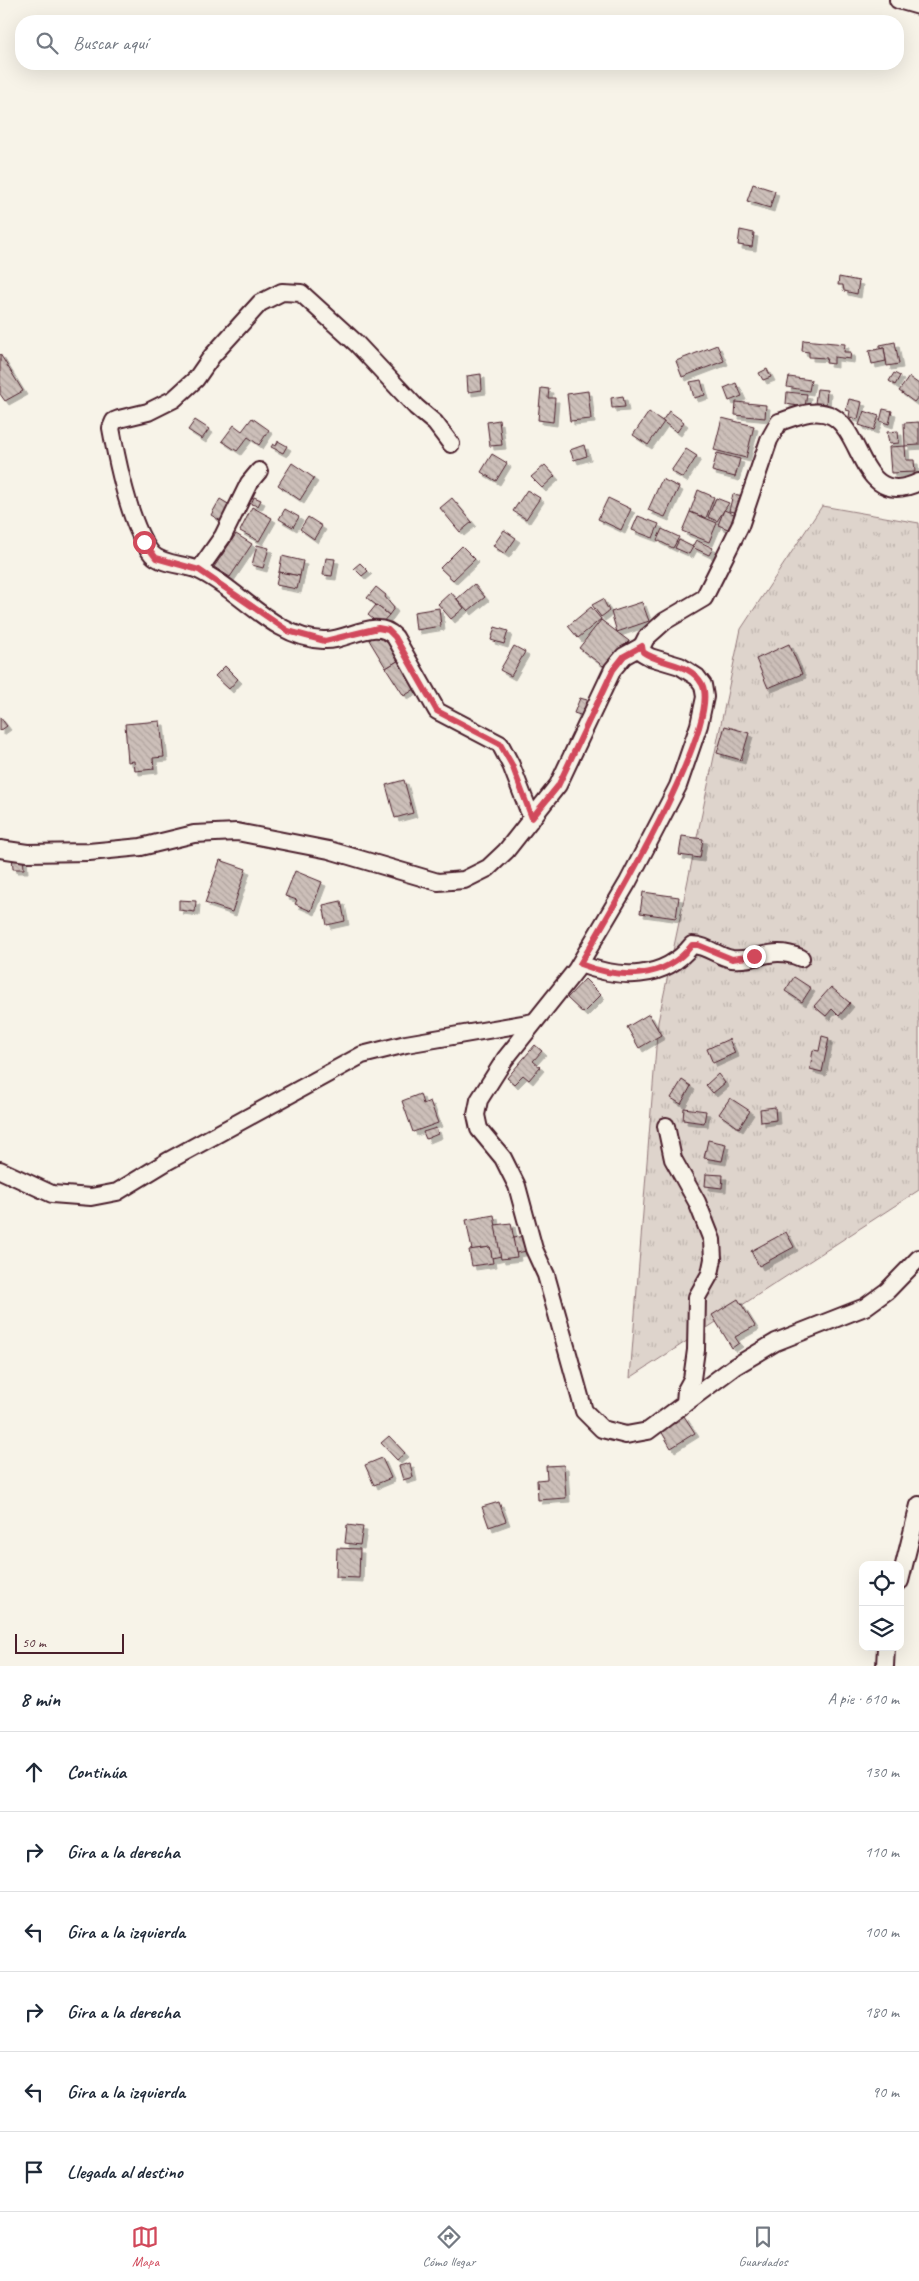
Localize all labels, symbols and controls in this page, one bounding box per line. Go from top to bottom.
search box [15,15,904,70]
icon: search [33,29,61,57]
text: Buscar aquí [73,31,147,55]
route start [133,531,156,554]
route end [743,945,766,968]
map controls [859,1561,904,1651]
button: locate [859,1561,904,1606]
button: layers [859,1606,904,1651]
scale bar [15,1631,124,1654]
text: 50 m [22,1634,46,1651]
text: 8 min [20,1686,60,1712]
text: A pie · 610 m [828,1689,899,1709]
icon: ahead [20,1758,48,1786]
text: Continúa [67,1760,126,1784]
text: 130 m [865,1762,899,1782]
icon: right [20,1838,48,1866]
text: Gira a la derecha [67,1840,180,1864]
text: 110 m [865,1842,899,1862]
icon: left [20,1918,48,1946]
text: Gira a la izquierda [67,1920,185,1944]
text: 100 m [865,1922,899,1942]
icon: right [20,1998,48,2026]
text: Gira a la derecha [67,2000,180,2024]
text: 180 m [865,2002,899,2022]
icon: left [20,2078,48,2106]
text: Gira a la izquierda [67,2080,185,2104]
text: 90 m [872,2082,899,2102]
icon: arrive [20,2158,48,2186]
text: Llegada al destino [67,2160,183,2184]
tab: Mapa [131,2223,159,2270]
tab: Cómo llegar [422,2223,475,2270]
tab: Guardados [738,2223,788,2270]

